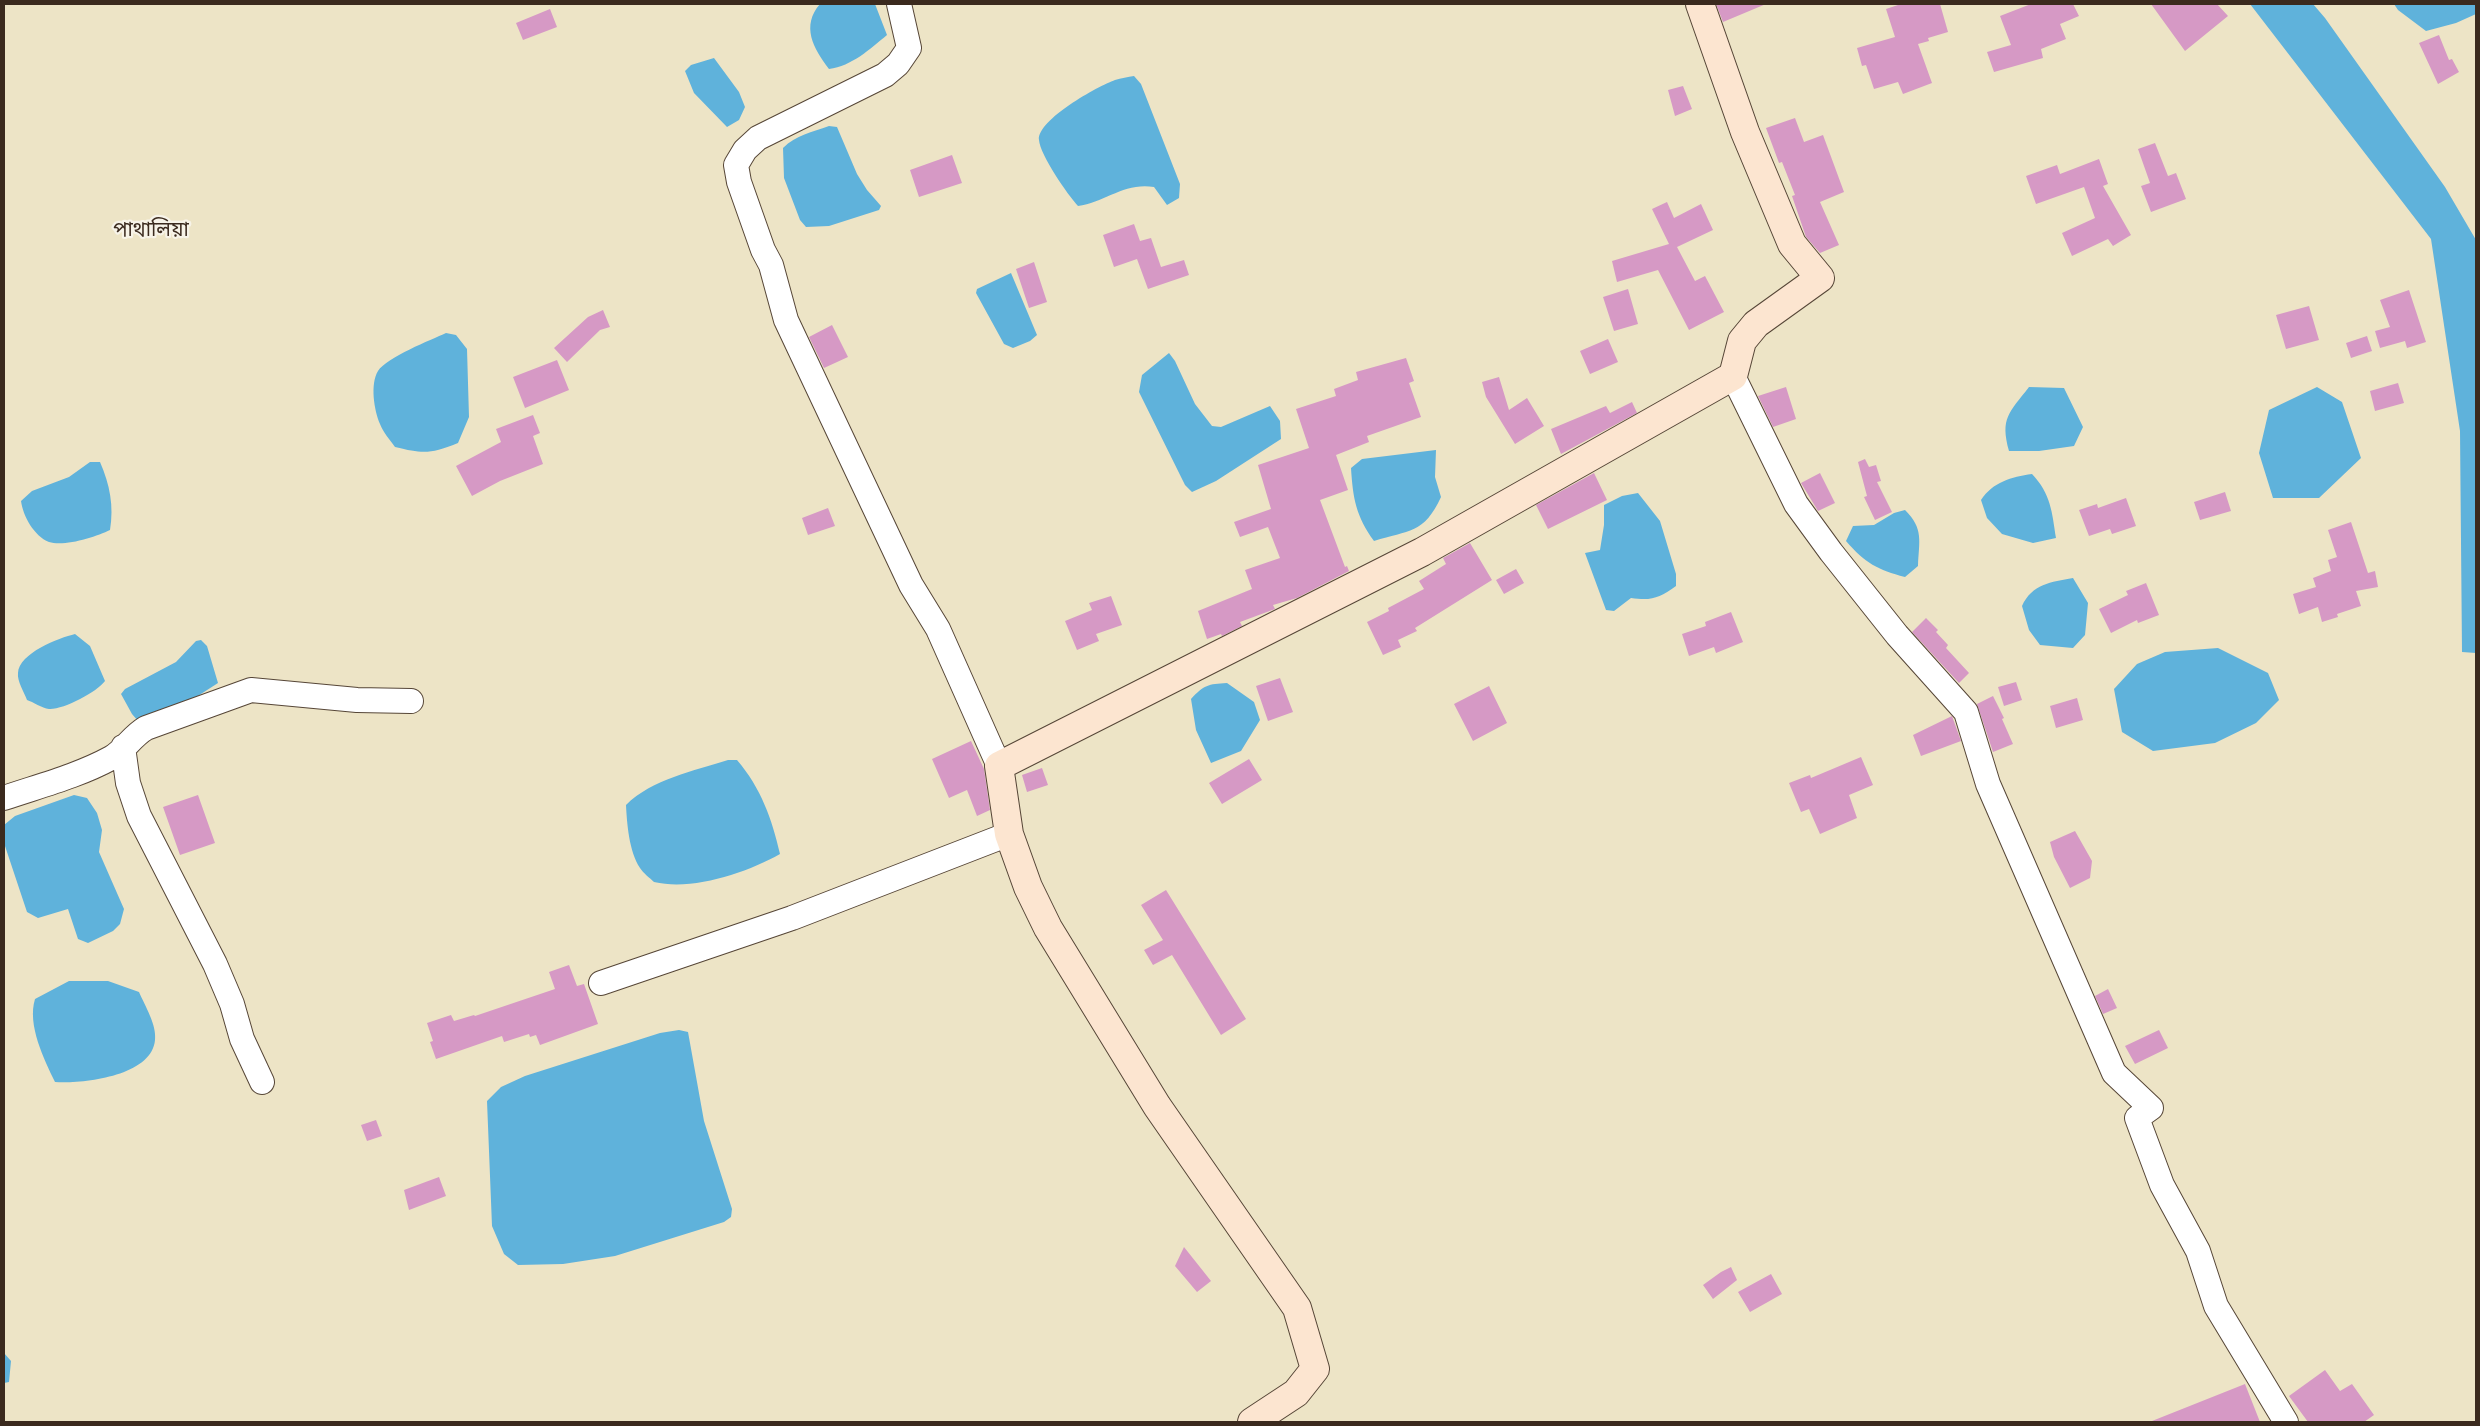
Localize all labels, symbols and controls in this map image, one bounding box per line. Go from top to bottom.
district label: পাথালিয়া [113,221,189,245]

